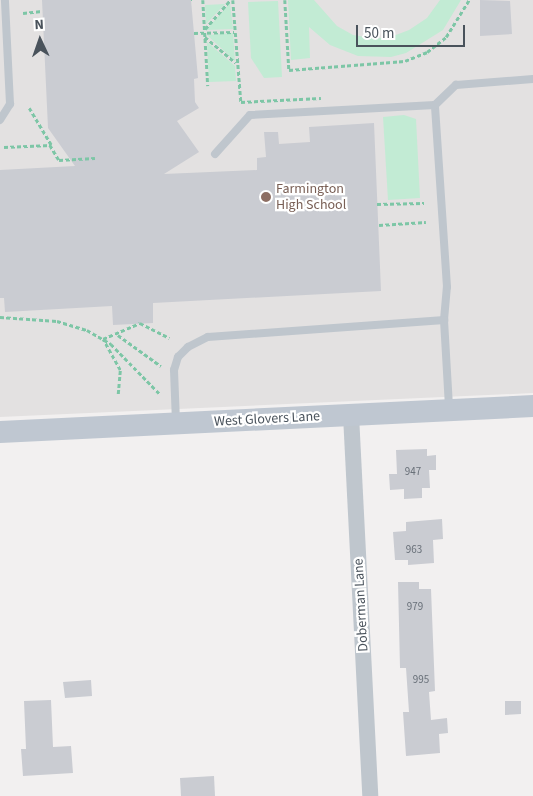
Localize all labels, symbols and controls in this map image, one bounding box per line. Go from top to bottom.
north arrow [15,15,65,65]
text: N [34,15,44,35]
scale bar [358,15,467,47]
text: 50 m [364,23,394,44]
place label: Farmington High School [276,181,346,213]
marker: Farmington High School [260,191,272,203]
street label: West Glovers Lane [214,408,320,430]
house number: 947 [405,465,421,479]
house number: 963 [406,543,422,557]
street label: Doberman Lane [350,558,372,652]
house number: 979 [407,600,423,614]
house number: 995 [413,673,429,687]

